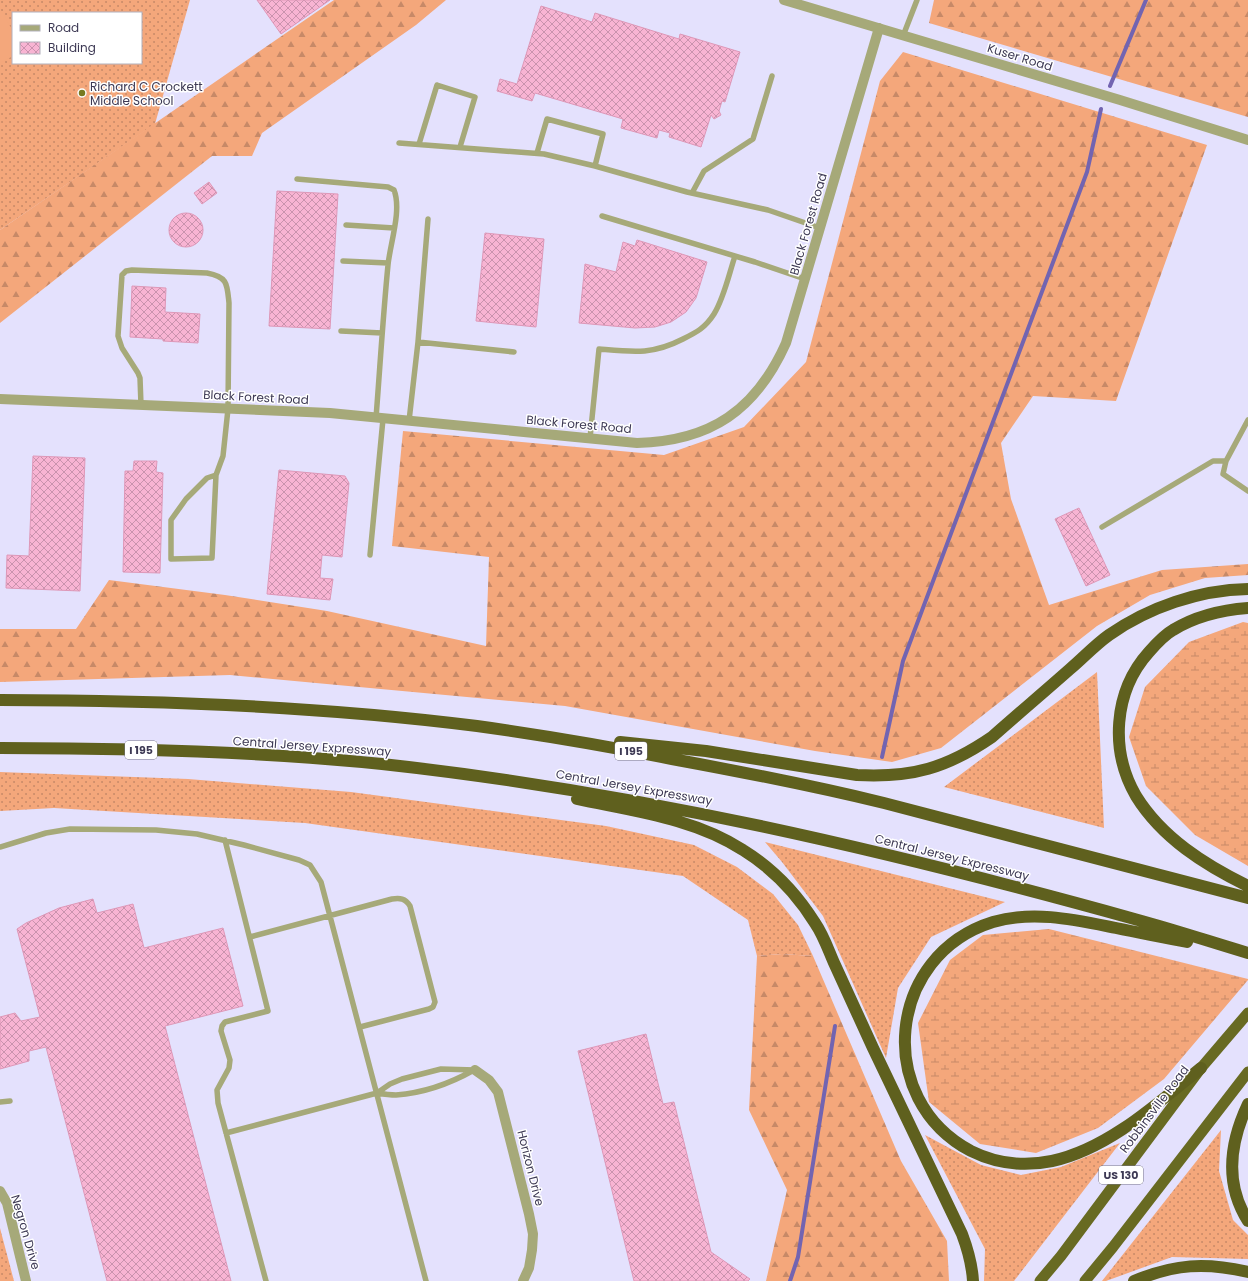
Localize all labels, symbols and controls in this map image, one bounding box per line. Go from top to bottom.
legend [12,12,142,64]
text: Road [48,19,79,36]
text: Building [48,39,96,56]
street label: Kuser Road [985,39,1055,75]
place label: Richard C Crockett Middle School [90,78,203,109]
marker: Richard C Crockett Middle School [77,88,87,98]
street label: Black Forest Road [785,171,831,277]
street label: Black Forest Road [203,386,309,408]
street label: Black Forest Road [526,411,632,437]
street label: Central Jersey Expressway [232,732,392,760]
road number: I 195 [125,741,157,759]
road number: I 195 [615,742,647,760]
street label: Central Jersey Expressway [554,765,714,809]
street label: Central Jersey Expressway [873,830,1031,884]
street label: Robbinsville Road [1115,1062,1193,1156]
street label: Horizon Drive [513,1128,549,1208]
road number: US 130 [1099,1166,1143,1184]
street label: Negron Drive [7,1193,45,1271]

